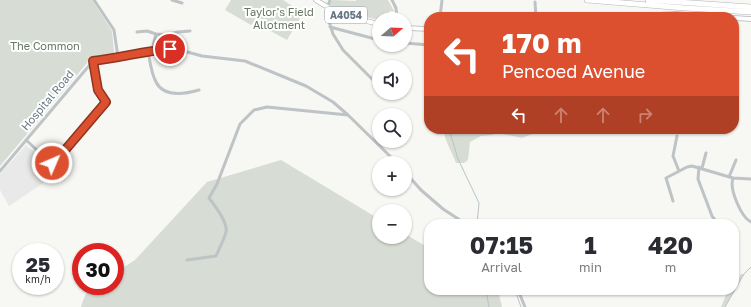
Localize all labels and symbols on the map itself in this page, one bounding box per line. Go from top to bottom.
park label: Taylor's Field Allotment [244,5,314,31]
road number: A4054 [325,7,367,23]
north arrow [372,12,412,52]
pin [153,32,187,66]
park label: The Common [10,39,80,52]
street label: Hospital Road [18,67,76,133]
position arrow [31,142,73,184]
speed limit sign: 30 [72,243,124,295]

